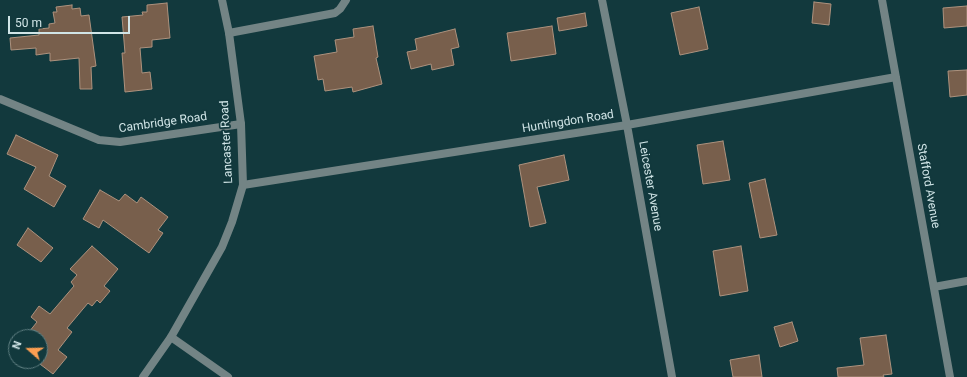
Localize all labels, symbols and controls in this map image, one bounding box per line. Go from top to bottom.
scale bar [10,8,132,34]
text: 50 m [15,16,42,30]
street label: Lancaster Road [218,100,236,184]
street label: Huntingdon Road [521,108,615,136]
street label: Cambridge Road [118,110,208,136]
street label: Leicester Avenue [635,140,665,232]
street label: Stafford Avenue [913,143,943,229]
north arrow [8,329,48,369]
text: N [10,339,25,351]

